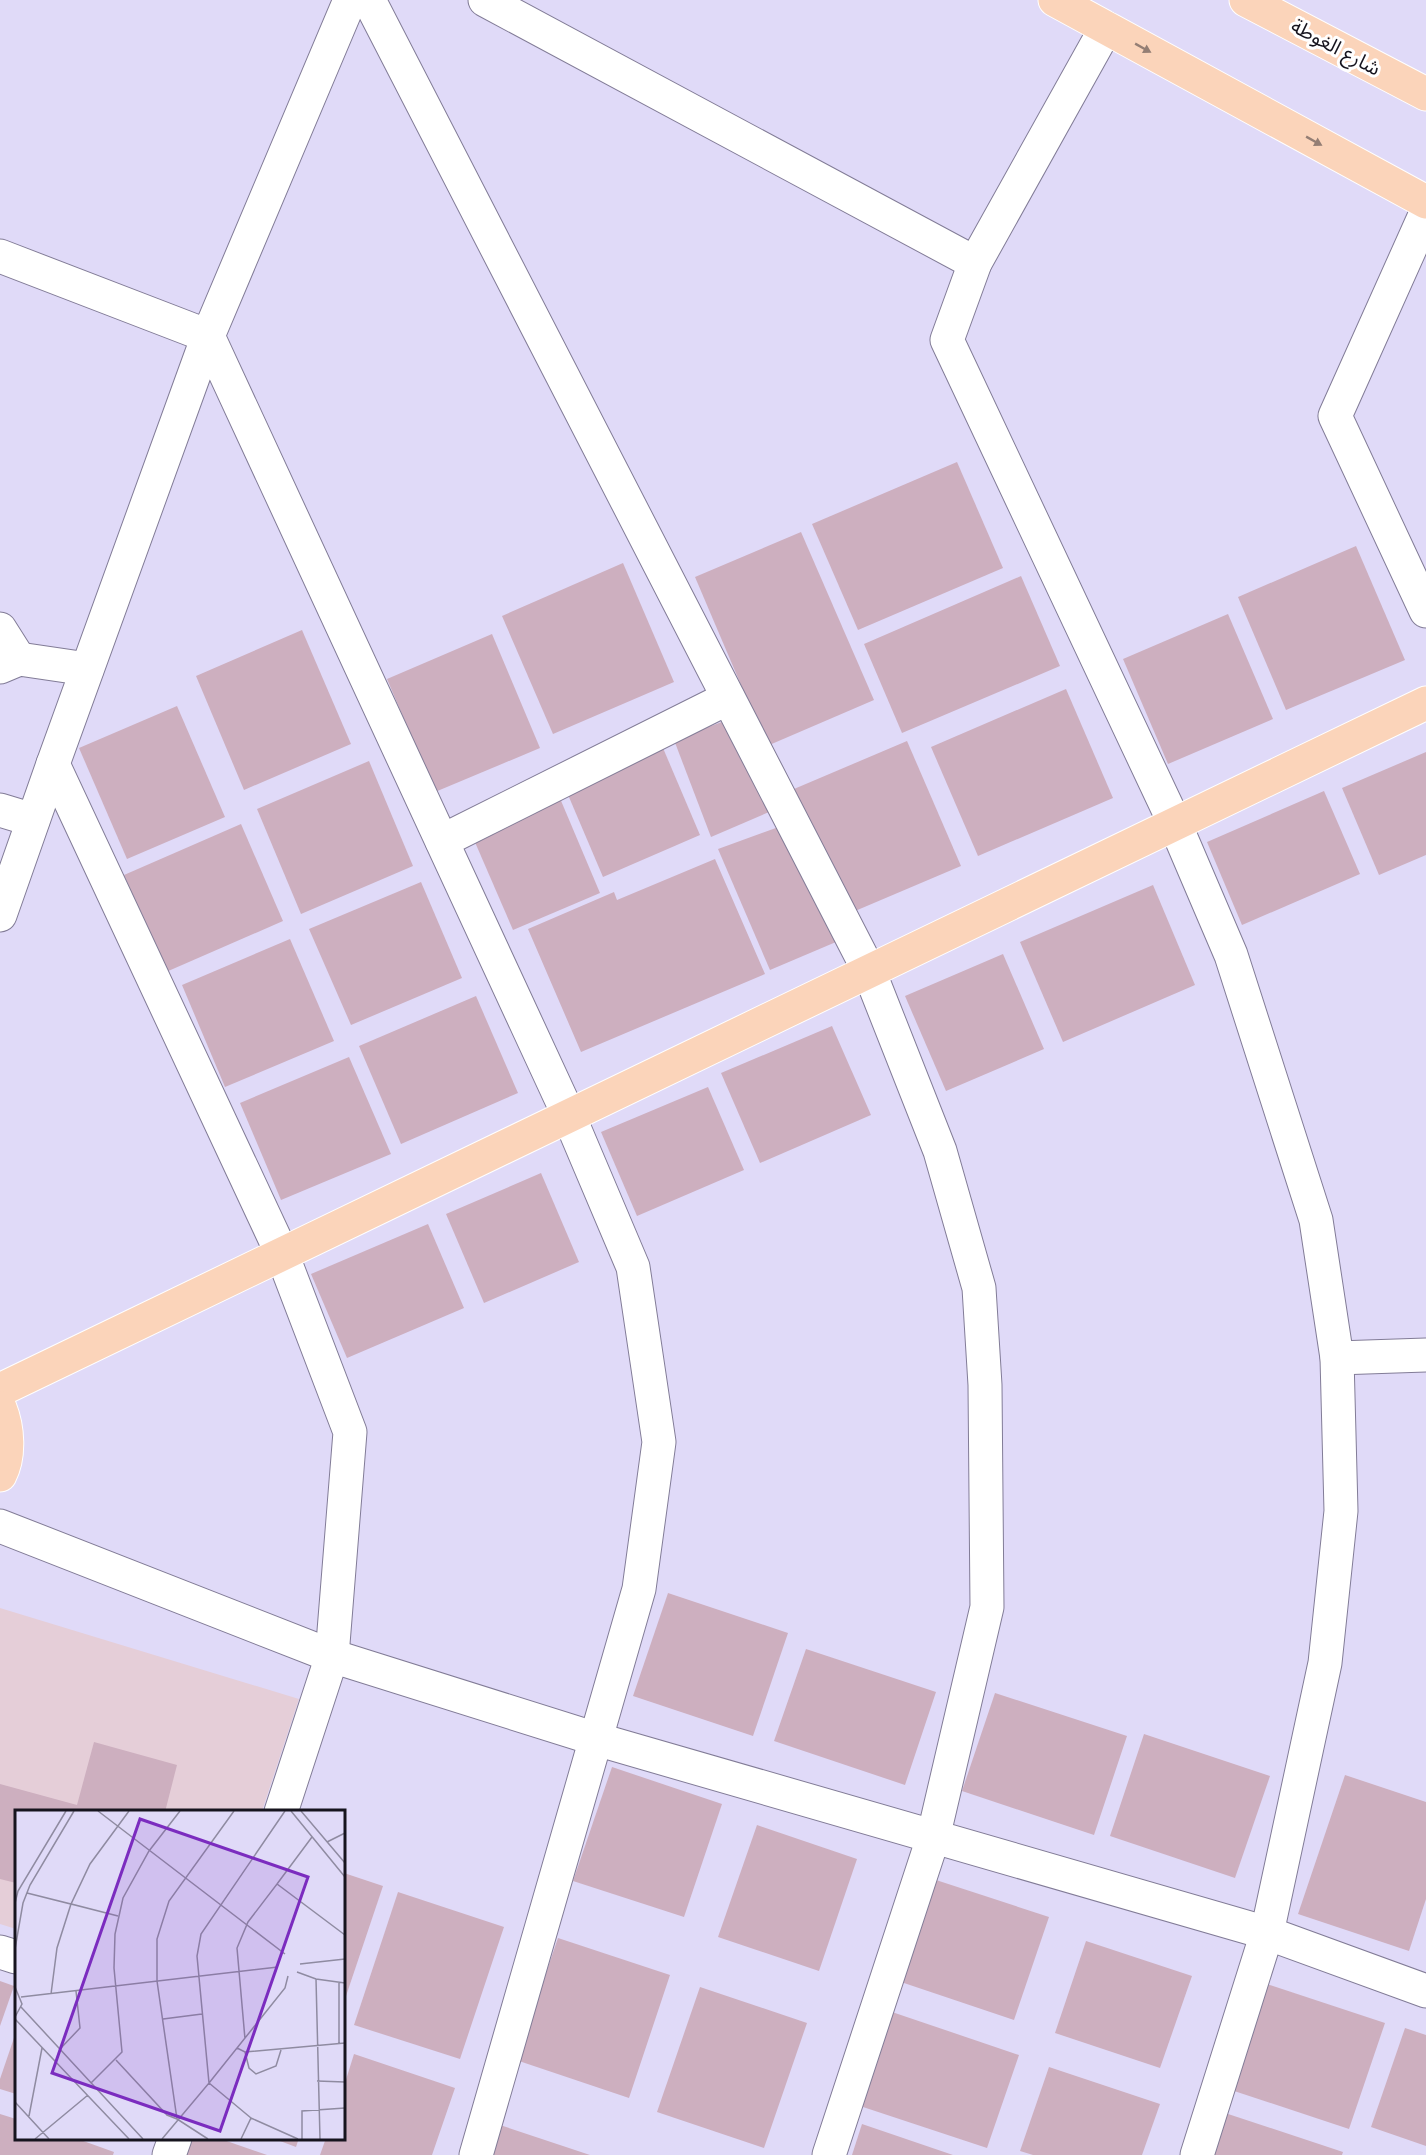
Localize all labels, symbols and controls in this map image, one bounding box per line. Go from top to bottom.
street label: شارع الغوطة [1286,14,1384,83]
one-way arrow [1135,43,1152,53]
one-way arrow [1306,136,1323,146]
inset map [15,1810,345,2140]

